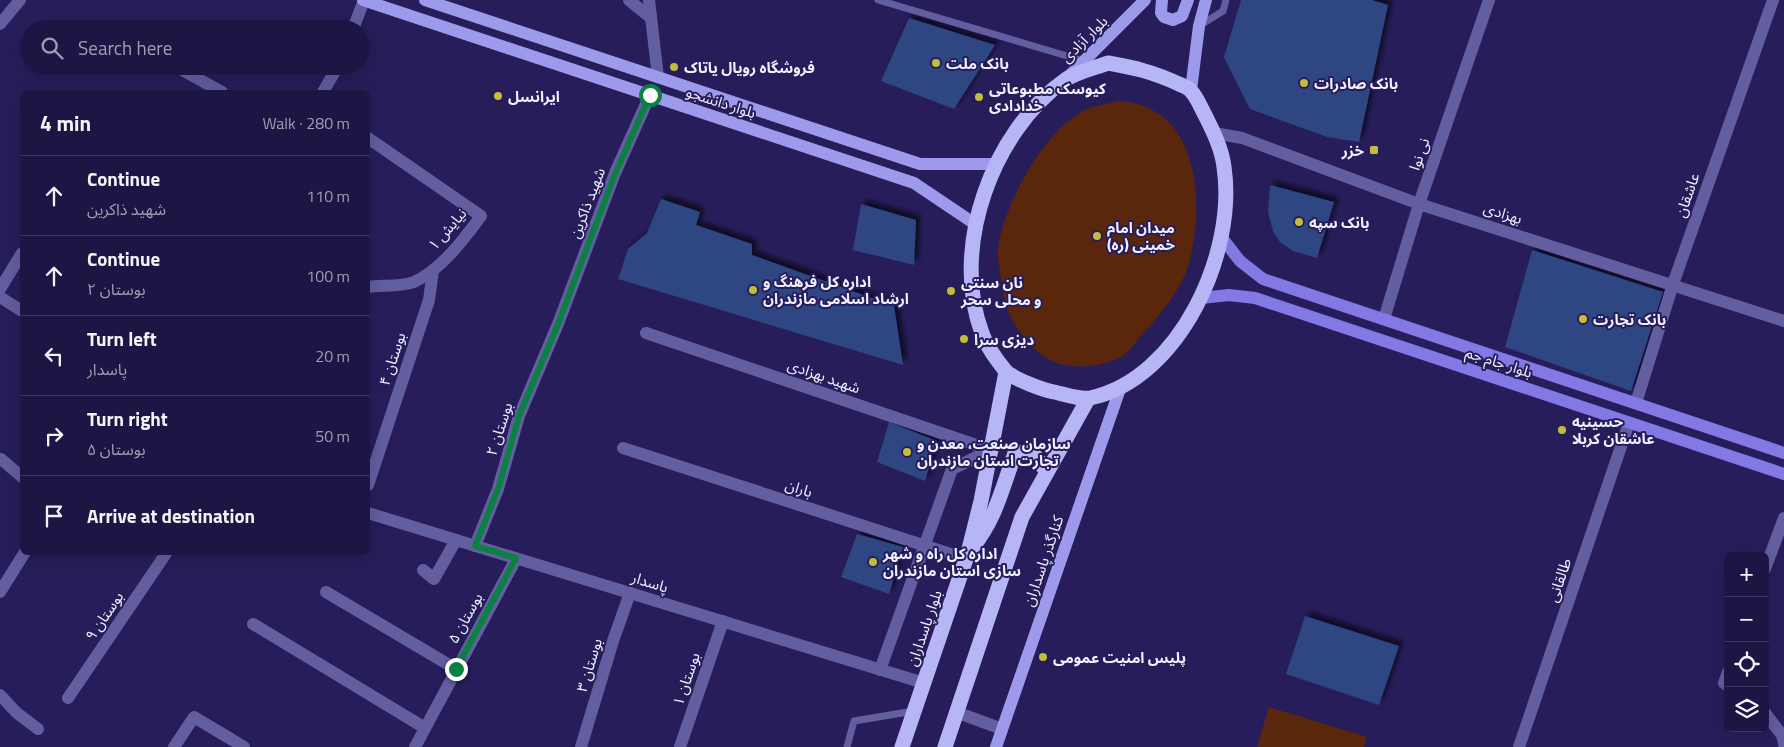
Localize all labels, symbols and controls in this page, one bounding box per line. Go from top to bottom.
street label: بلوار آزادی [1055,10,1113,68]
search box [20,20,370,75]
text: Search here [78,33,172,62]
icon: search [38,34,66,62]
place label: بانک ملت [946,52,1009,75]
place label: فروشگاه رویال یاتاک [684,56,815,79]
marker: بانک ملت [930,57,942,69]
marker: فروشگاه رویال یاتاک [668,61,680,73]
place label: بانک صادرات [1314,72,1398,95]
place label: کیوسک مطبوعاتی خدادادی [989,77,1106,117]
marker: بانک صادرات [1298,77,1310,89]
street label: بلوار دانشجو [683,80,759,124]
route start [639,84,662,107]
place label: ایرانسل [508,85,560,108]
marker: ایرانسل [492,90,504,102]
marker: کیوسک مطبوعاتی خدادادی [973,91,985,103]
text: 4 min [40,107,91,139]
text: Walk · 280 m [262,111,350,135]
street label: نی نوا [1403,135,1435,173]
place label: خزر [1341,139,1365,162]
marker: خزر [1368,144,1380,156]
text: Continue [87,164,160,193]
street label: شهید ذاکرین [563,164,611,242]
street label: عاشقان [1669,169,1705,220]
icon: ahead [40,182,68,210]
text: 110 m [306,184,350,208]
street label: بهزادی [1481,196,1525,230]
text: شهید ذاکرین [87,197,166,221]
street label: نیایش ۱ [422,203,472,255]
place label: بانک سپه [1309,211,1370,234]
place label: میدان امام خمینی (ره) [1107,216,1175,256]
marker: بانک سپه [1293,216,1305,228]
marker: میدان امام خمینی (ره) [1091,230,1103,242]
text: Continue [87,244,160,273]
icon: ahead [40,262,68,290]
text: 100 m [306,264,350,288]
place label: اداره کل فرهنگ و ارشاد اسلامی مازندران [763,270,909,310]
place label: نان سنتی و محلی سحر [960,271,1042,311]
text: بوستان ۲ [87,277,146,301]
marker: اداره کل فرهنگ و ارشاد اسلامی مازندران [747,284,759,296]
marker: نان سنتی و محلی سحر [945,285,957,297]
place label: بانک تجارت [1593,308,1666,331]
marker: بانک تجارت [1577,313,1589,325]
text: Turn left [87,324,157,353]
place label: دیزی سرا [974,328,1034,351]
street label: بوستان ۴ [373,329,411,389]
marker: دیزی سرا [958,333,970,345]
street label: بلوار جام جم [1463,340,1535,384]
icon: left [40,342,68,370]
text: 20 m [315,344,350,368]
street label: شهید بهزادی [785,353,864,399]
text: پاسدار [87,357,127,381]
street label: بوستان ۲ [480,399,518,459]
text: Turn right [87,404,168,433]
place label: حسینیه عاشقان کربلا [1572,410,1655,450]
icon: right [40,422,68,450]
text: 50 m [315,424,350,448]
marker: حسینیه عاشقان کربلا [1556,424,1568,436]
place label: سازمان صنعت، معدن و تجارت استان مازندران [917,432,1071,472]
text: بوستان ۵ [87,437,146,461]
marker: سازمان صنعت، معدن و تجارت استان مازندران [901,446,913,458]
street label: باران [782,473,816,503]
text: Arrive at destination [87,501,255,530]
icon: arrive [40,502,68,530]
street label: کنارگذر پاسداران [1017,512,1070,610]
place label: اداره کل راه و شهر سازی استان مازندران [882,542,1021,582]
map controls [1724,552,1769,732]
button: + [1724,552,1769,597]
street label: طالقانی [1541,555,1577,605]
marker: اداره کل راه و شهر سازی استان مازندران [867,556,879,568]
street label: پاسدار [628,565,671,599]
street label: بوستان ۹ [79,587,129,645]
street label: بلوار پاسداران [900,587,948,669]
street label: بوستان ۵ [442,588,488,648]
button: − [1724,597,1769,642]
street label: بوستان ۳ [570,635,608,695]
button: locate [1724,642,1769,687]
place label: پلیس امنیت عمومی [1053,646,1186,669]
street label: بوستان ۱ [666,649,706,709]
marker: پلیس امنیت عمومی [1037,651,1049,663]
route end [445,658,468,681]
button: layers [1724,687,1769,732]

